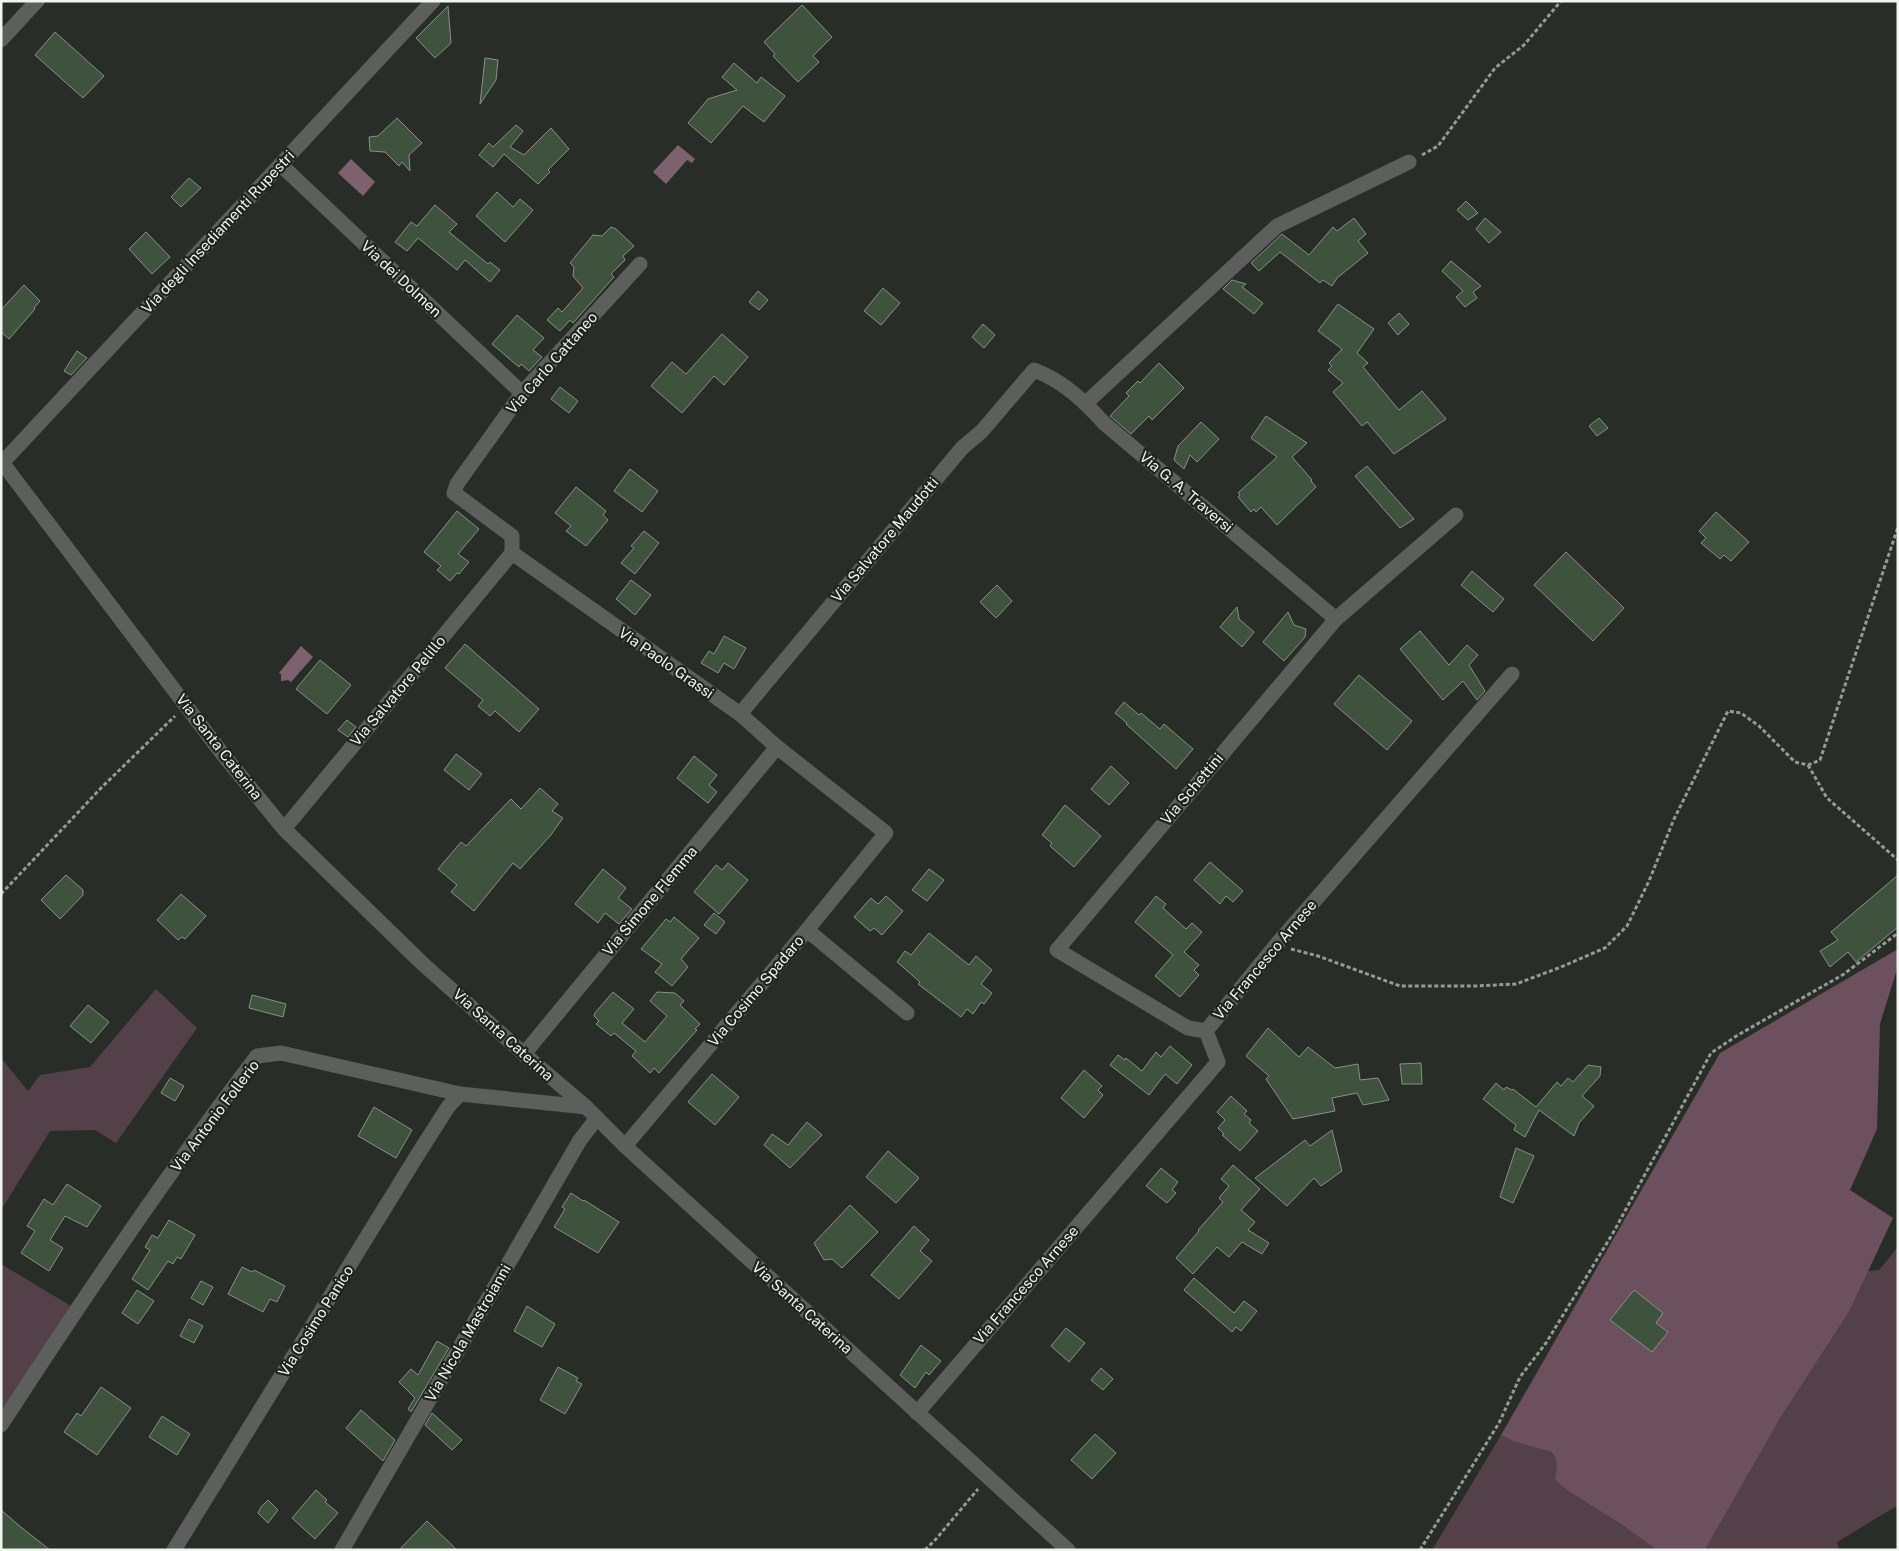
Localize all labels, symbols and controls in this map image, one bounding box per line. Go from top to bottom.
street label: Via degli Insediamenti Rupestri [138,147,298,316]
street label: Via dei Dolmen [358,237,445,320]
street label: Via Carlo Cattaneo [503,308,600,417]
street label: Via G. A. Traversi [1136,448,1236,536]
street label: Via Salvatore Maudotti [827,474,942,605]
street label: Via Paolo Grassi [616,624,717,702]
street label: Via Salvatore Pelillo [347,632,449,749]
street label: Via Santa Caterina [173,691,266,803]
street label: Via Schettini [1157,750,1226,828]
street label: Via Simone Flemma [599,843,700,959]
street label: Via Francesco Arnese [1210,896,1320,1023]
street label: Via Cosimo Spadaro [704,932,807,1050]
street label: Via Santa Caterina [450,985,557,1084]
street label: Via Antonio Follerio [167,1056,262,1175]
street label: Via Francesco Arnese [970,1222,1082,1347]
street label: Via Santa Caterina [749,1258,856,1357]
street label: Via Nicola Mastroianni [421,1261,514,1404]
street label: Via Cosimo Panico [275,1262,357,1379]

